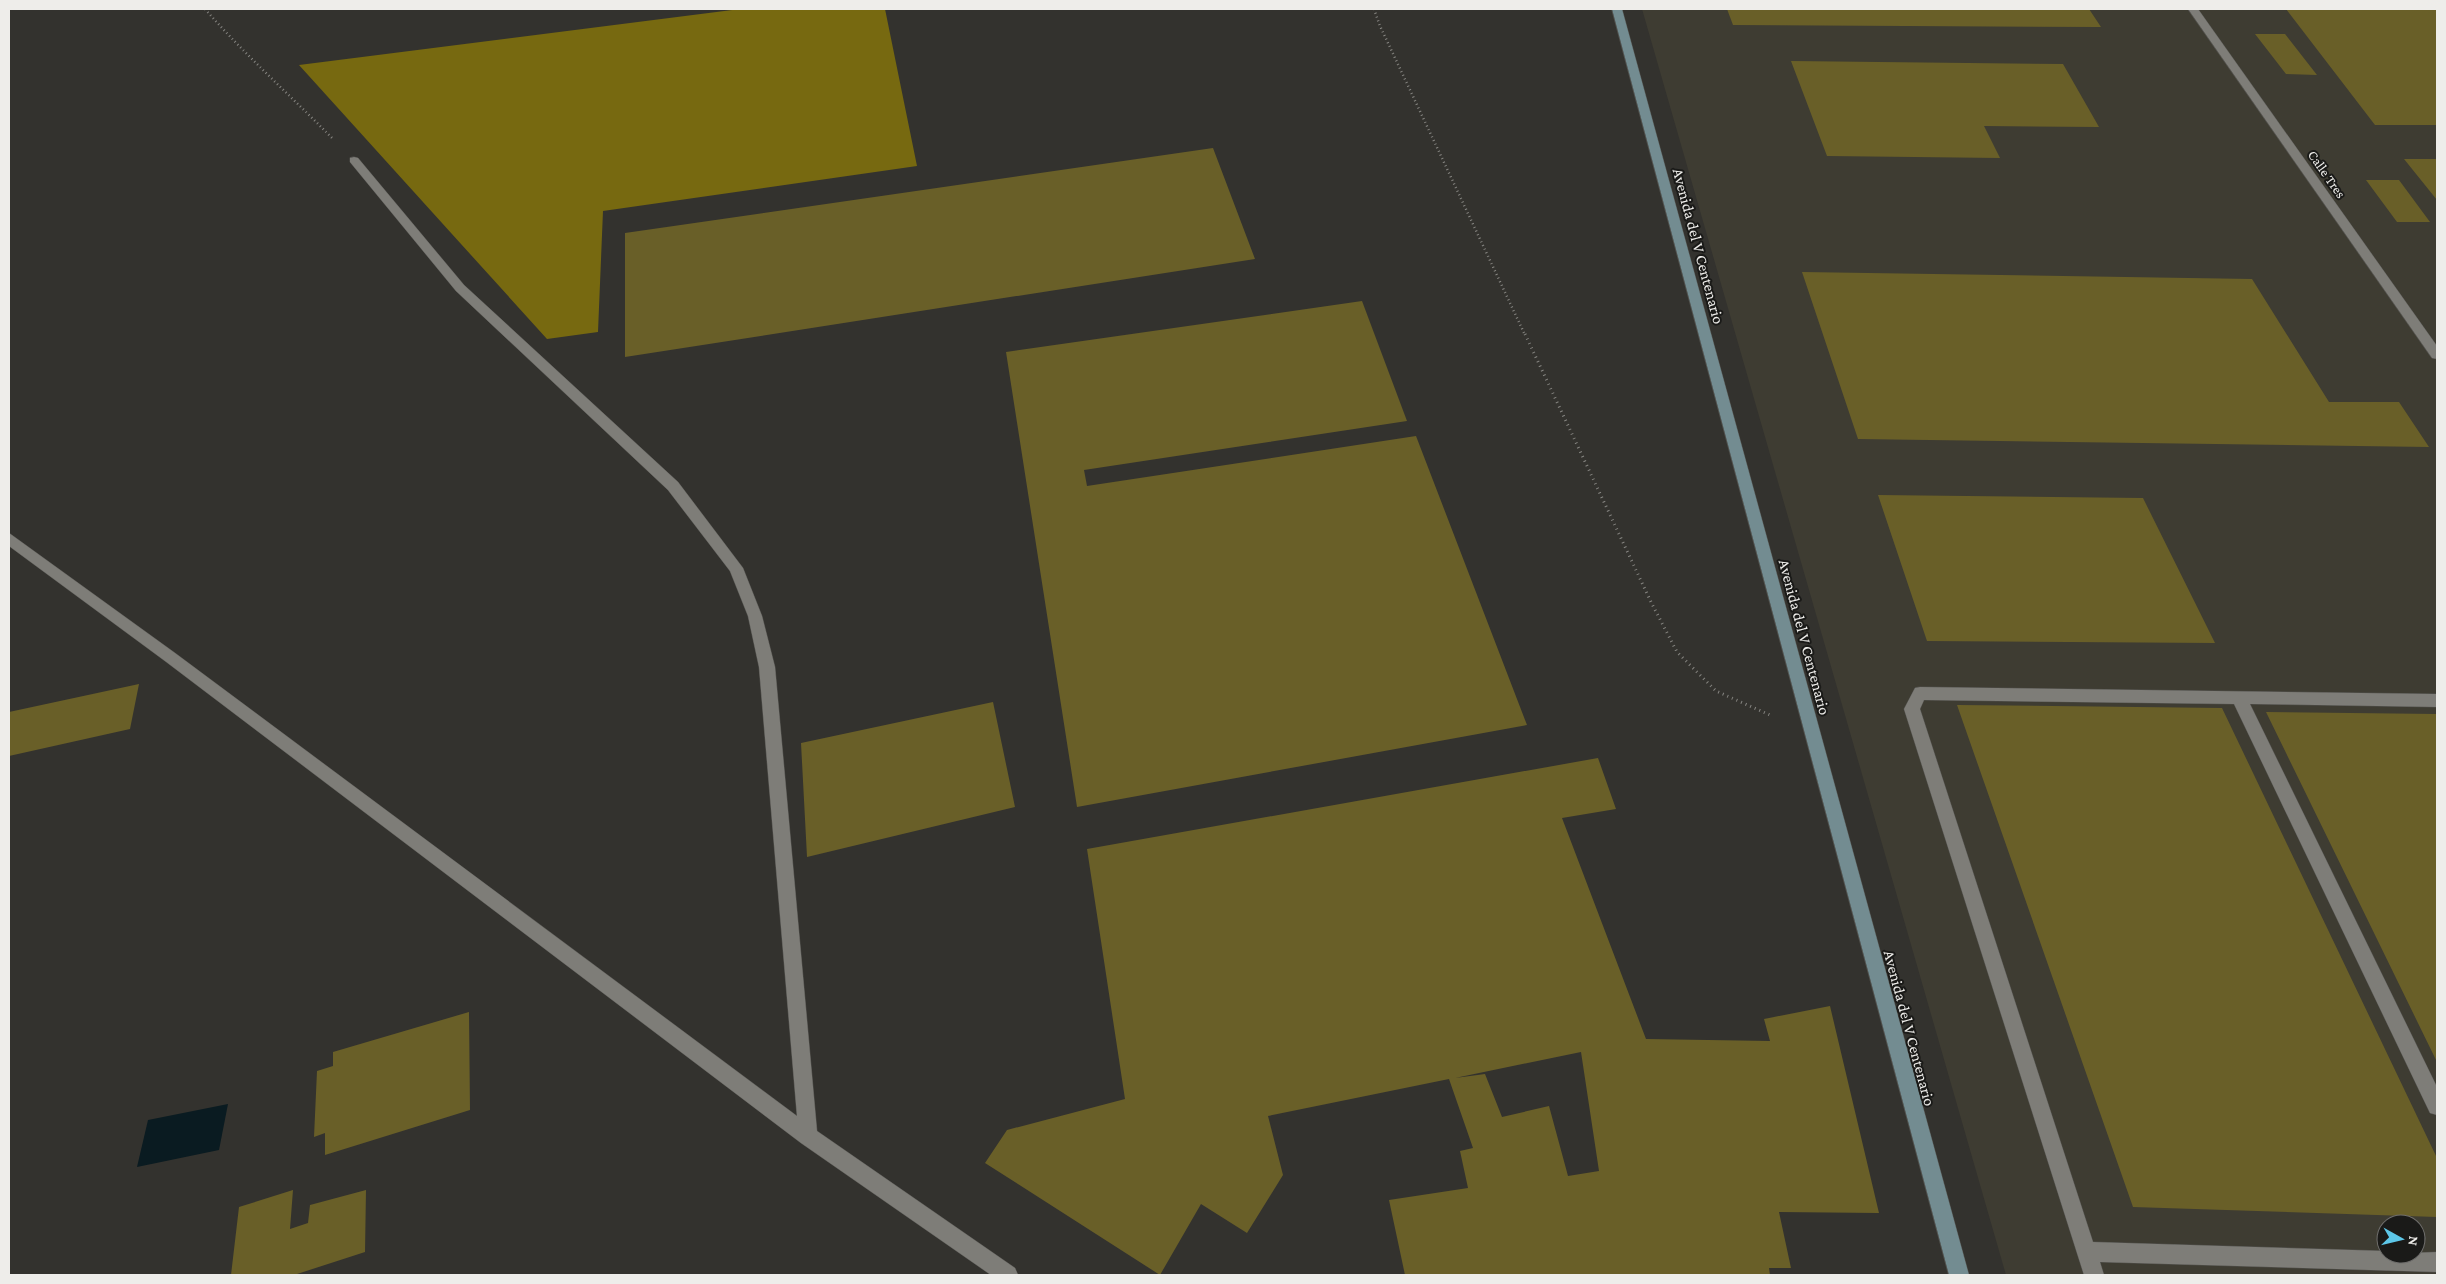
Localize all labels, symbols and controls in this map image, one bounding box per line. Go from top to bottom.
street label: Calle Tres [2305,147,2349,201]
street label: Avenida del V Centenario [1670,166,1728,326]
street label: Avenida del V Centenario [1776,557,1834,717]
street label: Avenida del V Centenario [1881,948,1939,1108]
north arrow [2376,1214,2426,1264]
text: N [2405,1235,2422,1247]

